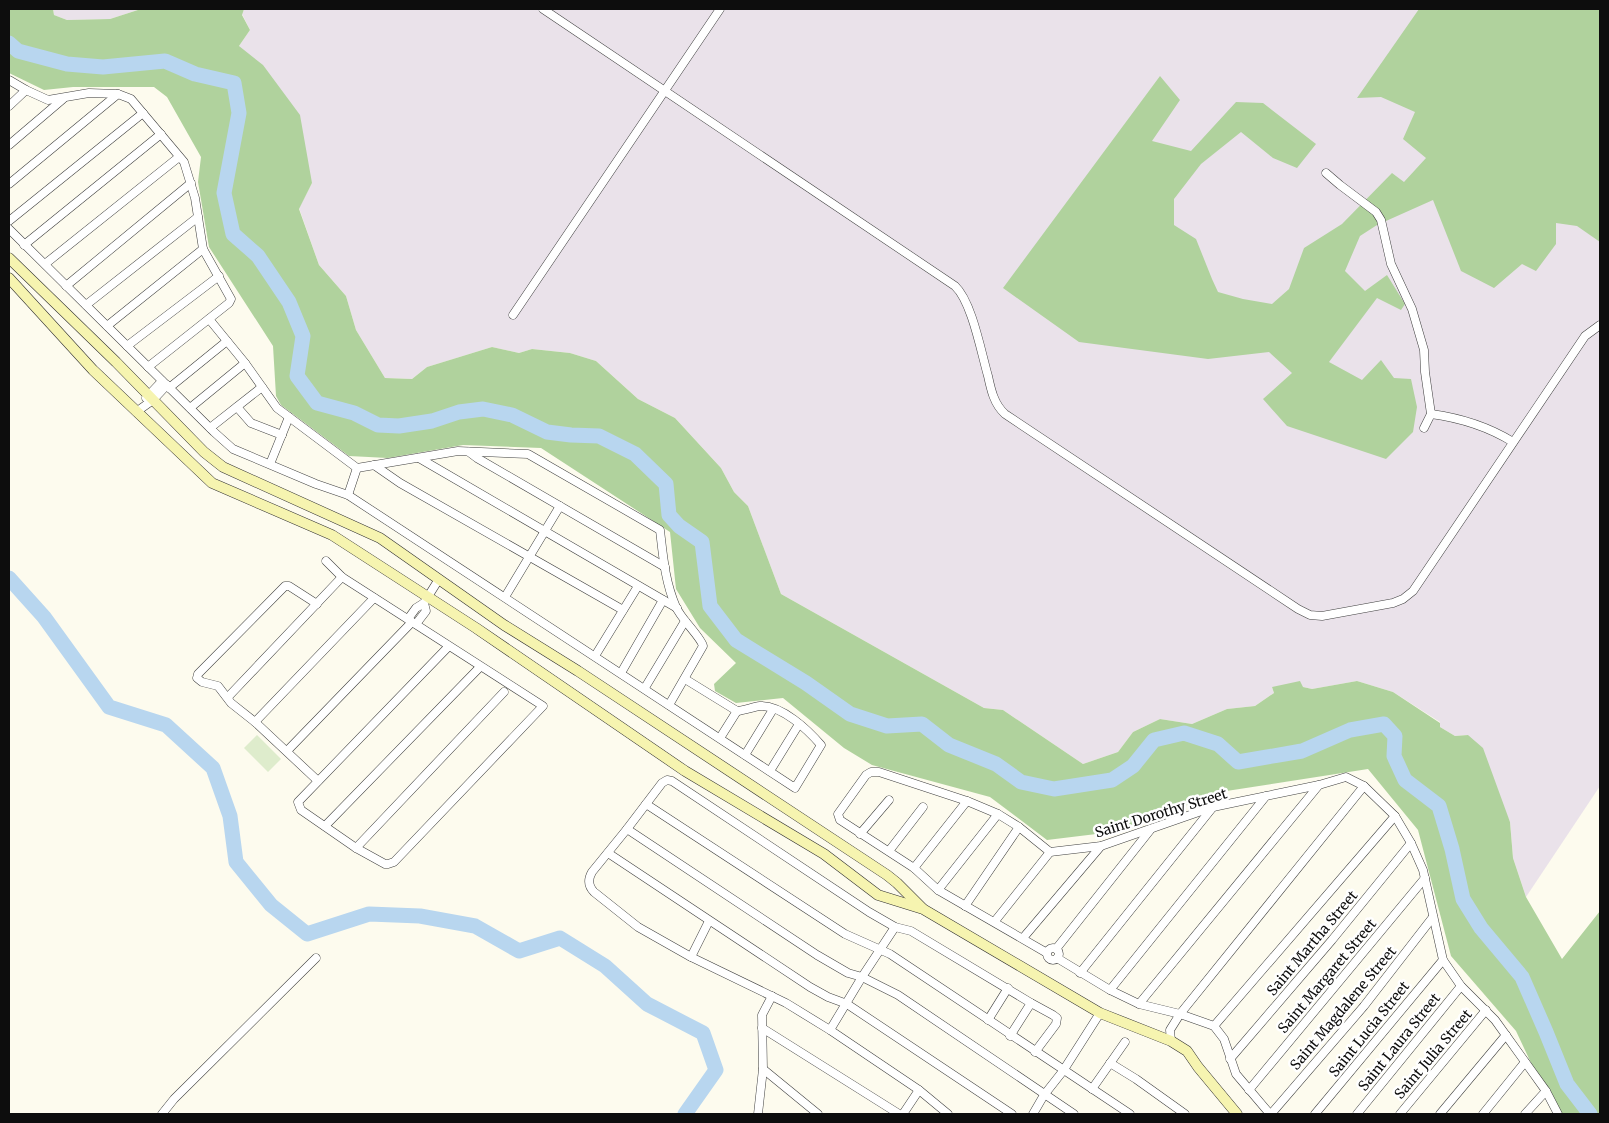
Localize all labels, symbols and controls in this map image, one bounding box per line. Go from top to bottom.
street label: Saint Dorothy Street [1093,784,1230,842]
street label: Saint Martha Street [1263,886,1362,999]
street label: Saint Margaret Street [1274,915,1380,1037]
street label: Saint Magdalene Street [1286,942,1400,1073]
street label: Saint Lucia Street [1325,977,1413,1081]
street label: Saint Laura Street [1354,989,1444,1095]
street label: Saint Julia Street [1390,1005,1476,1103]

